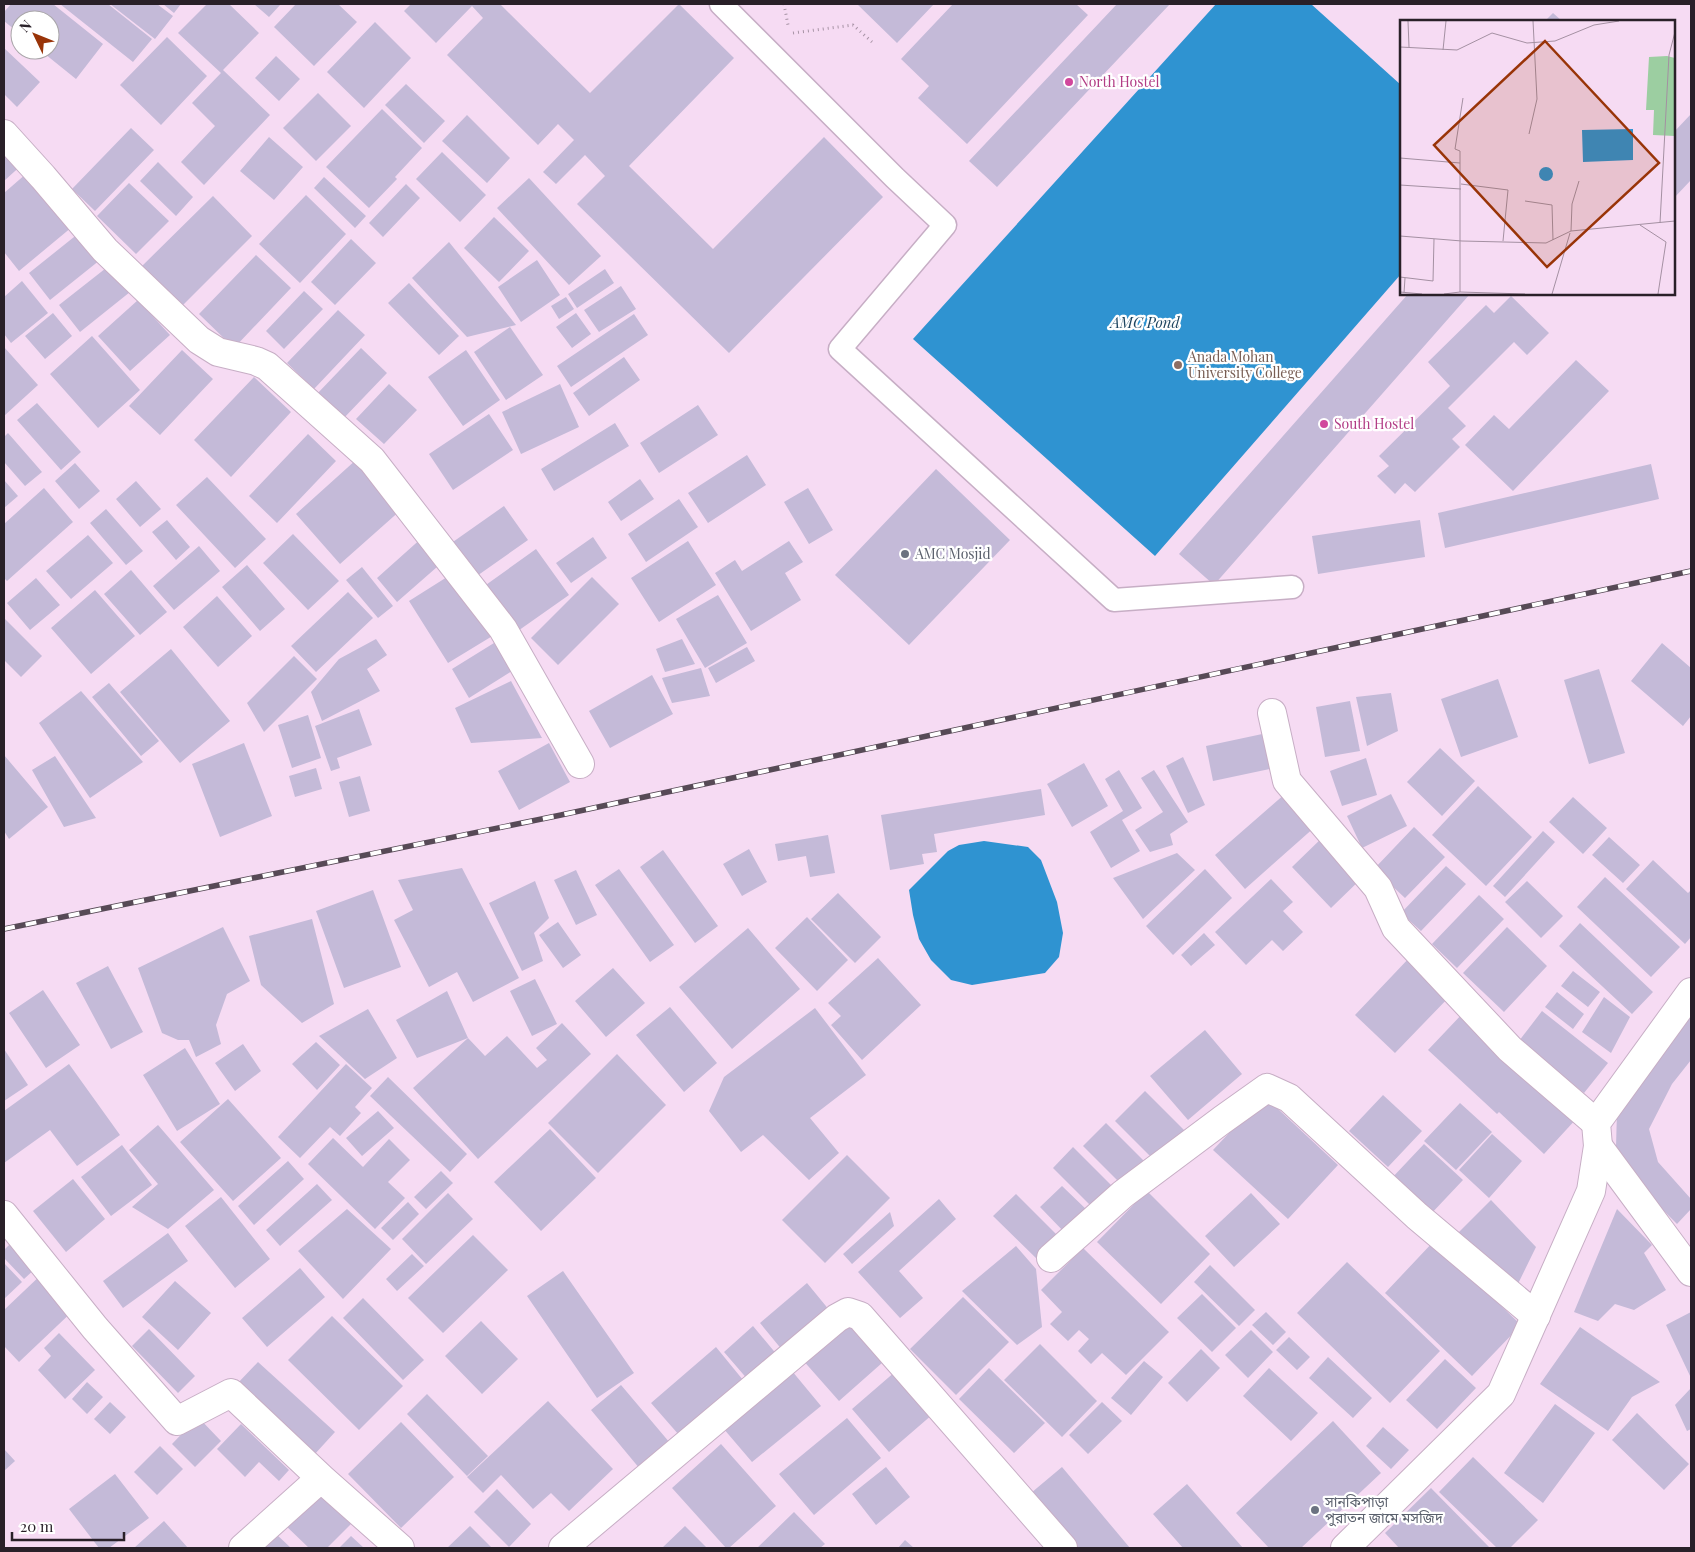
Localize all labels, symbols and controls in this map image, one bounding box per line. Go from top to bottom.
north arrow [10,10,60,60]
text: N [15,16,36,36]
inset map [1400,20,1675,295]
place label: North Hostel [1079,72,1160,91]
marker: North Hostel [1063,76,1075,88]
water label: AMC Pond [1108,312,1180,332]
place label: Anada Mohan University College [1187,347,1302,382]
marker: Anada Mohan University College [1172,359,1184,371]
place label: South Hostel [1334,414,1414,433]
marker: South Hostel [1318,418,1330,430]
place label: AMC Mosjid [914,544,991,563]
marker: AMC Mosjid [899,548,911,560]
place label: সানকিপাড়া পুরাতন জামে মসজিদ [1324,1492,1443,1527]
marker: সানকিপাড়া পুরাতন জামে মসজিদ [1309,1504,1321,1516]
scale bar [12,1510,125,1542]
text: 20 m [20,1516,54,1536]

